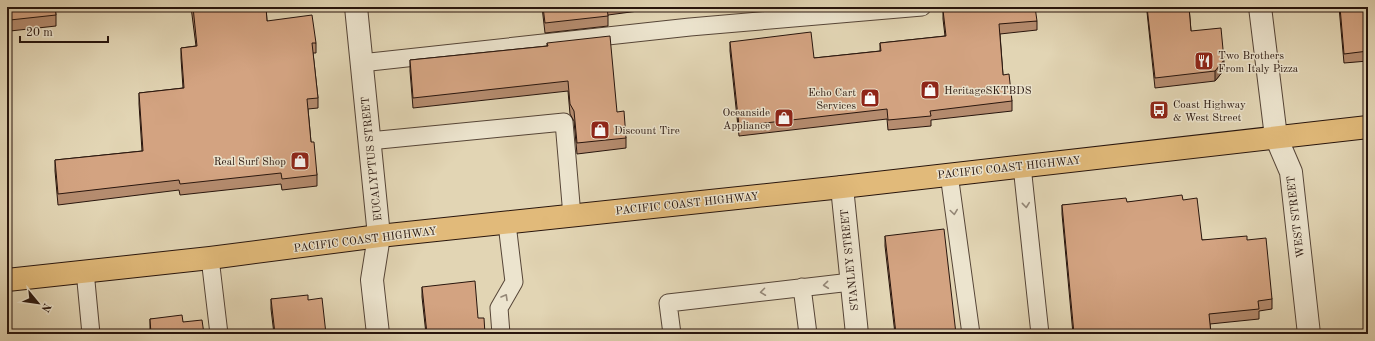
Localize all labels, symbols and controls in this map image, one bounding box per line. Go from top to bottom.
scale bar [20,18,108,44]
text: 20 m [26,27,53,39]
restaurant icon: Two Brothers From Italy Pizza [1193,50,1215,72]
place label: Two Brothers From Italy Pizza [1218,51,1299,75]
shop icon: HeritageSKTBDS [919,79,941,101]
place label: HeritageSKTBDS [944,86,1032,97]
shop icon: Echo Cart Services [859,87,881,109]
place label: Echo Cart Services [808,88,856,112]
street label: EUCALYPTUS STREET [360,96,385,222]
bus stop icon: Coast Highway & West Street [1148,99,1170,121]
place label: Coast Highway & West Street [1173,100,1246,124]
shop icon: Oceanside Appliance [773,107,795,129]
place label: Oceanside Appliance [723,108,770,132]
shop icon: Discount Tire [589,119,611,141]
place label: Discount Tire [614,126,680,137]
shop icon: Real Surf Shop [289,150,311,172]
street label: PACIFIC COAST HIGHWAY [937,156,1081,181]
place label: Real Surf Shop [214,157,286,168]
street label: WEST STREET [1286,175,1307,259]
street label: PACIFIC COAST HIGHWAY [615,192,759,217]
one-way arrow [1021,202,1030,208]
street label: STANLEY STREET [840,208,861,311]
one-way arrow [950,209,959,216]
street label: PACIFIC COAST HIGHWAY [293,226,437,255]
one-way arrow [823,280,829,289]
north arrow [18,283,58,323]
one-way arrow [760,287,766,296]
one-way arrow [501,294,508,301]
text: N [38,301,52,314]

